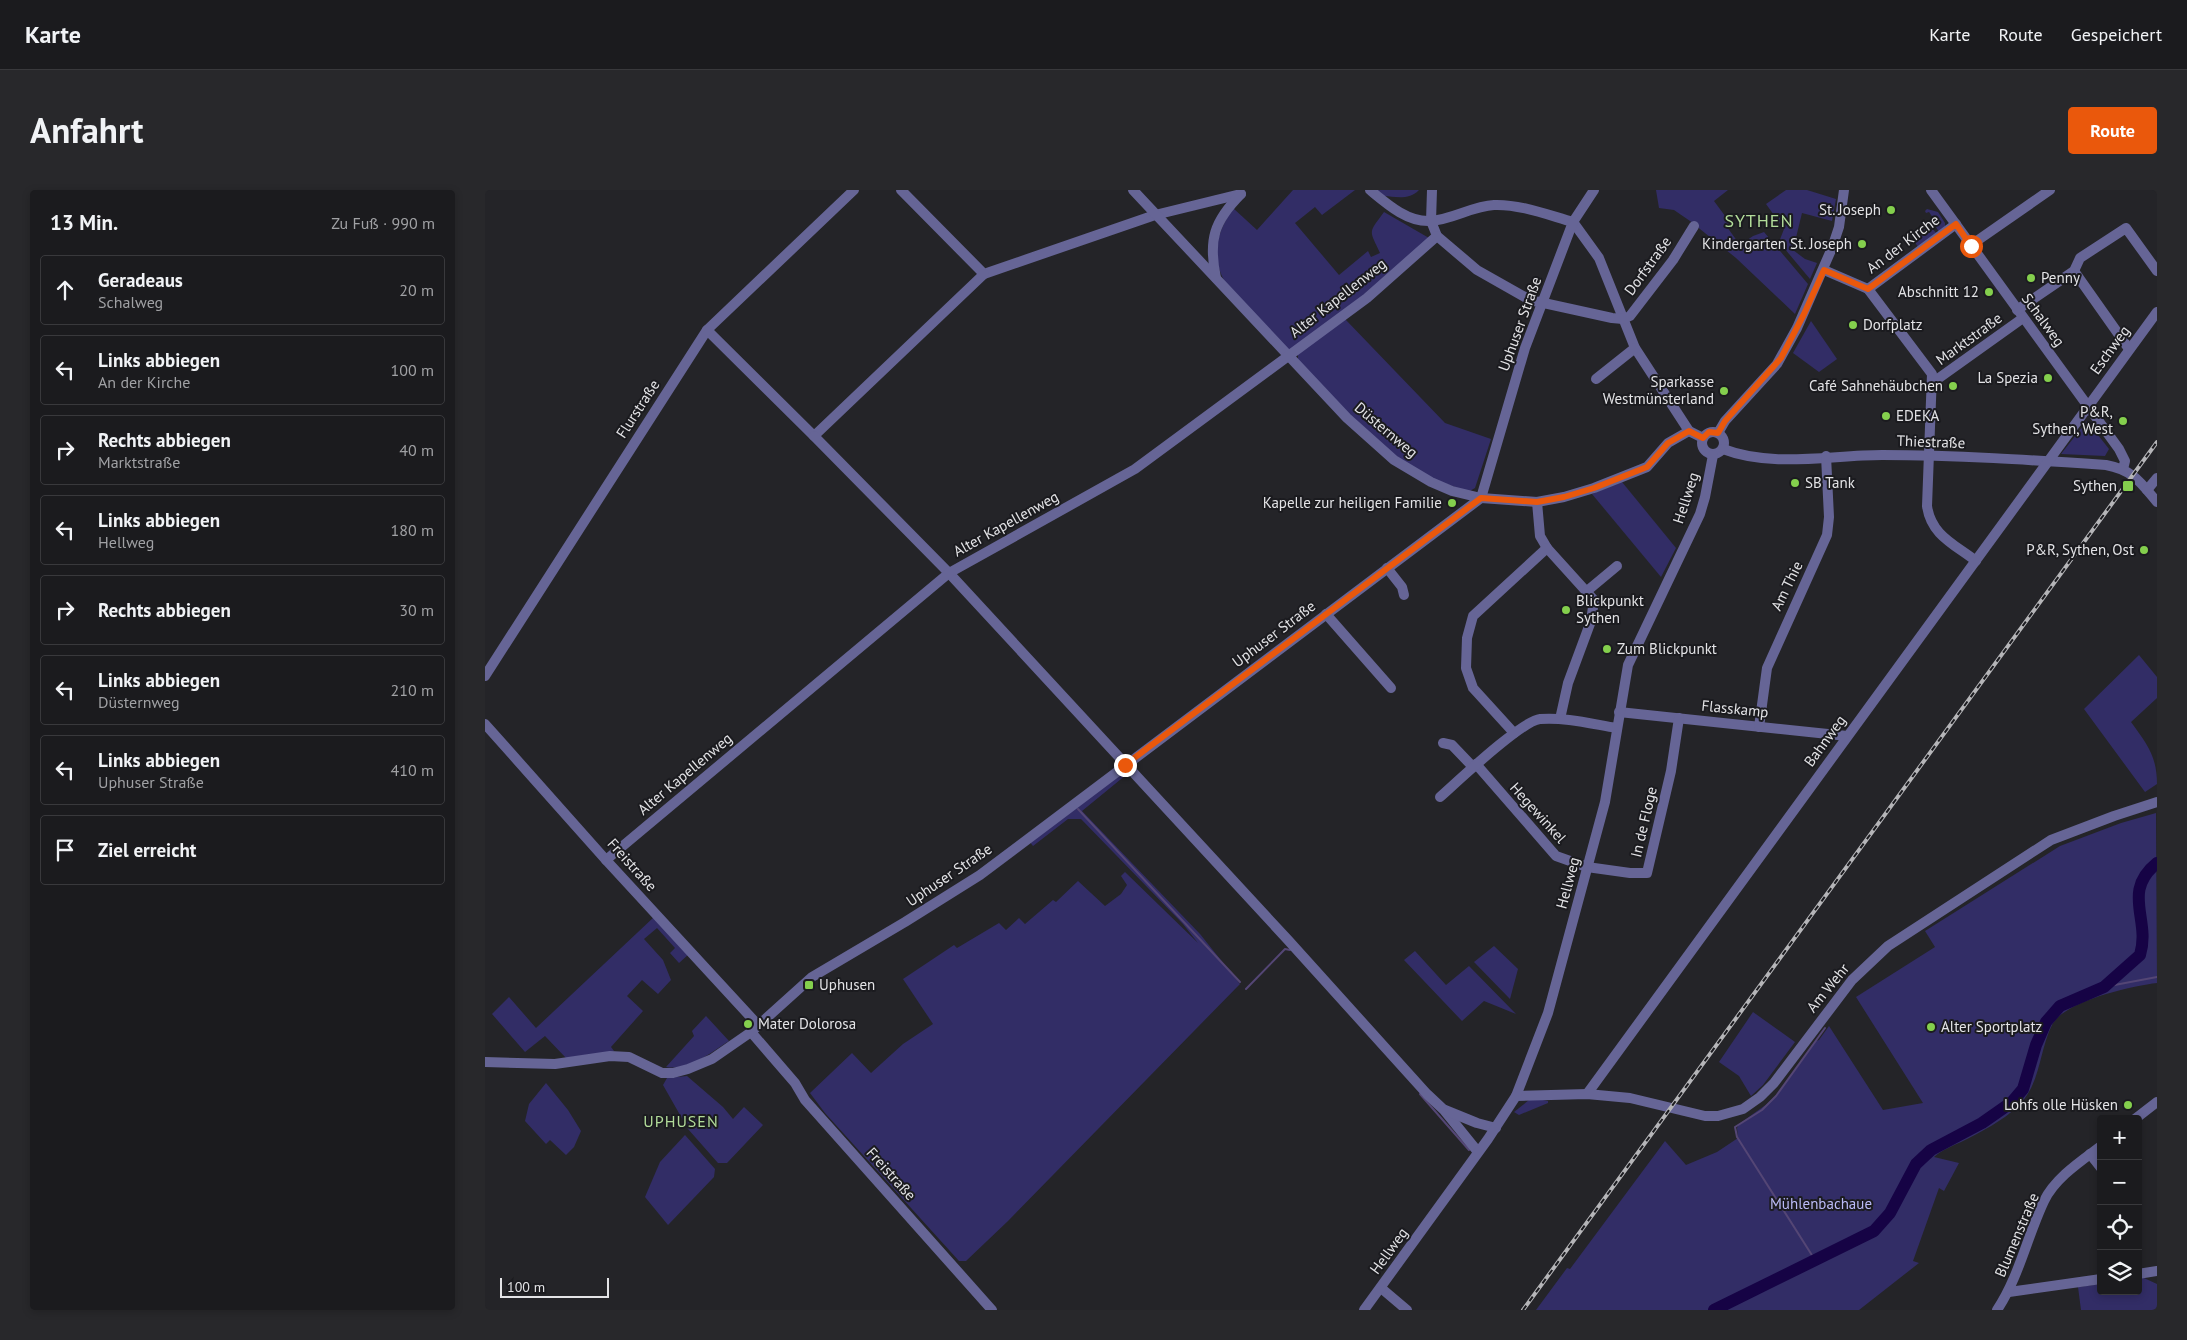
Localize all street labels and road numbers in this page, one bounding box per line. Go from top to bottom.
street label: An der Kirche [1862,210,1943,277]
street label: Dorfstraße [1620,233,1675,299]
street label: Alter Kapellenweg [1285,254,1390,341]
street label: Uphuser Straße [1494,274,1545,374]
street label: Schalweg [2018,289,2069,350]
street label: Marktstraße [1932,308,2005,369]
street label: Eschweg [2086,322,2134,378]
street label: Flurstraße [612,376,663,441]
street label: Düsternweg [1351,398,1422,461]
street label: Thiestraße [1896,431,1966,452]
street label: Hellweg [1668,470,1703,526]
street label: Alter Kapellenweg [950,487,1062,560]
street label: Am Thie [1766,558,1807,614]
street label: Uphuser Straße [1228,596,1319,671]
street label: Flasskamp [1701,696,1769,721]
street label: Bahnweg [1800,711,1850,770]
street label: Alter Kapellenweg [634,729,736,819]
street label: Hegewinkel [1506,778,1571,847]
street label: In de Floge [1626,785,1661,859]
street label: Freistraße [604,834,661,895]
street label: Uphuser Straße [902,839,995,910]
street label: Hellweg [1552,855,1584,911]
street label: Am Wehr [1802,959,1853,1016]
street label: Freistraße [863,1143,920,1204]
street label: Blumenstraße [1990,1190,2043,1280]
street label: Hellweg [1365,1224,1412,1278]

